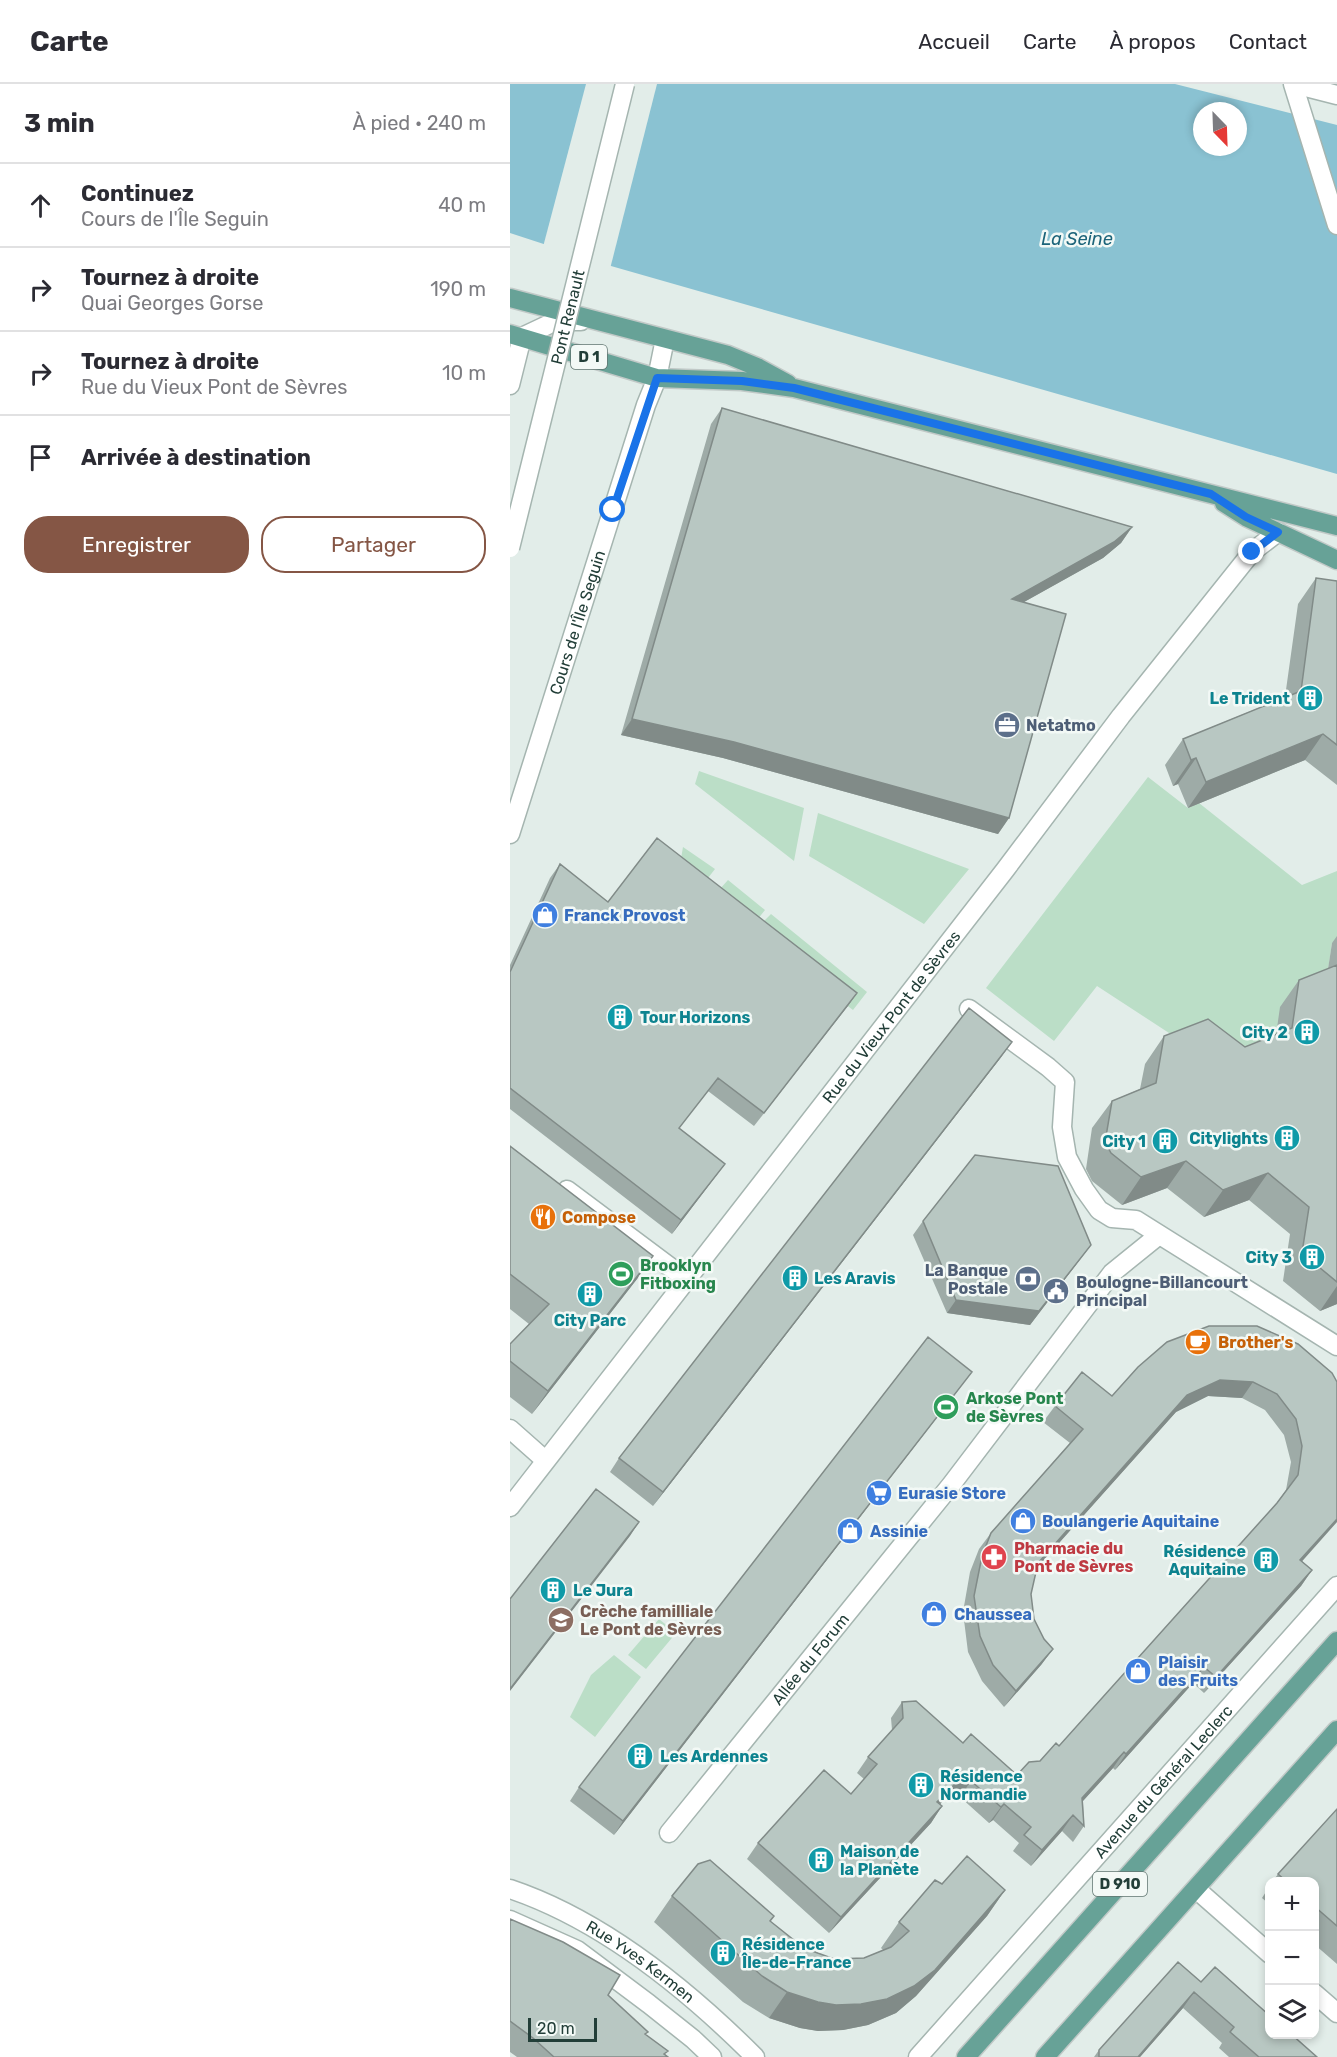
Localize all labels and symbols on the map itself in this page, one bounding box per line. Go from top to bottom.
north arrow [1193,102,1247,156]
water label: La Seine [1041,228,1113,250]
street label: Pont Renault [547,268,589,366]
road number: D 1 [571,345,607,369]
route start [599,496,625,522]
route end [1238,538,1264,564]
street label: Cours de l'Île Seguin [546,548,609,697]
building icon: Le Trident [1295,683,1325,713]
place label: Le Trident [1210,689,1291,708]
office icon: Netatmo [992,710,1022,740]
place label: Netatmo [1026,716,1096,735]
shop icon: Franck Provost [530,900,560,930]
place label: Franck Provost [564,906,686,925]
street label: Rue du Vieux Pont de Sèvres [818,927,964,1107]
building icon: Tour Horizons [605,1002,635,1032]
place label: Tour Horizons [640,1008,750,1027]
building icon: City 2 [1292,1017,1322,1047]
place label: City 2 [1242,1023,1288,1042]
building icon: Citylights [1272,1123,1302,1153]
building icon: City 1 [1150,1126,1180,1156]
place label: Citylights [1189,1129,1268,1148]
place label: City 1 [1102,1132,1146,1151]
restaurant icon: Compose [528,1202,558,1232]
place label: Compose [562,1208,636,1227]
building icon: City 3 [1297,1242,1327,1272]
place label: City 3 [1246,1248,1292,1267]
place label: Brooklyn Fitboxing [640,1256,716,1293]
sports icon: Brooklyn Fitboxing [606,1259,636,1289]
place label: La Banque Postale [925,1261,1008,1298]
building icon: Les Aravis [780,1263,810,1293]
bank icon: La Banque Postale [1013,1264,1043,1294]
place label: Les Aravis [814,1269,896,1288]
place label: Boulogne-Billancourt Principal [1076,1273,1249,1310]
public building icon: Boulogne-Billancourt Principal [1041,1276,1071,1306]
building icon: City Parc [575,1279,605,1309]
place label: City Parc [554,1311,626,1330]
cafe icon: Brother's [1183,1327,1213,1357]
place label: Brother's [1218,1333,1293,1352]
place label: Arkose Pont de Sèvres [966,1389,1064,1426]
sports icon: Arkose Pont de Sèvres [931,1392,961,1422]
supermarket icon: Eurasie Store [864,1478,894,1508]
place label: Eurasie Store [898,1484,1006,1503]
shop icon: Boulangerie Aquitaine [1008,1506,1038,1536]
place label: Boulangerie Aquitaine [1042,1512,1219,1531]
shop icon: Assinie [835,1516,865,1546]
place label: Assinie [870,1522,928,1541]
place label: Pharmacie du Pont de Sèvres [1014,1539,1134,1576]
pharmacy icon: Pharmacie du Pont de Sèvres [979,1542,1009,1572]
place label: Résidence Aquitaine [1163,1542,1246,1579]
building icon: Résidence Aquitaine [1251,1545,1281,1575]
building icon: Le Jura [538,1575,568,1605]
place label: Le Jura [573,1581,633,1600]
shop icon: Chaussea [919,1599,949,1629]
place label: Crèche familliale Le Pont de Sèvres [580,1602,722,1639]
school or university icon: Crèche familliale Le Pont de Sèvres [546,1605,576,1635]
place label: Chaussea [954,1605,1032,1624]
street label: Allée du Forum [768,1610,853,1709]
place label: Plaisir des Fruits [1158,1653,1238,1690]
shop icon: Plaisir des Fruits [1123,1656,1153,1686]
street label: Avenue du Général Leclerc [1091,1701,1237,1862]
building icon: Les Ardennes [625,1741,655,1771]
place label: Les Ardennes [660,1747,768,1766]
place label: Résidence Normandie [940,1767,1027,1804]
building icon: Résidence Normandie [906,1770,936,1800]
place label: Maison de la Planète [840,1842,919,1879]
building icon: Maison de la Planète [806,1845,836,1875]
road number: D 910 [1093,1872,1147,1896]
street label: Rue Yves Kermen [583,1917,698,2007]
place label: Résidence Île-de-France [741,1935,852,1972]
building icon: Résidence Île-de-France [708,1938,738,1968]
scale bar [528,2015,597,2042]

